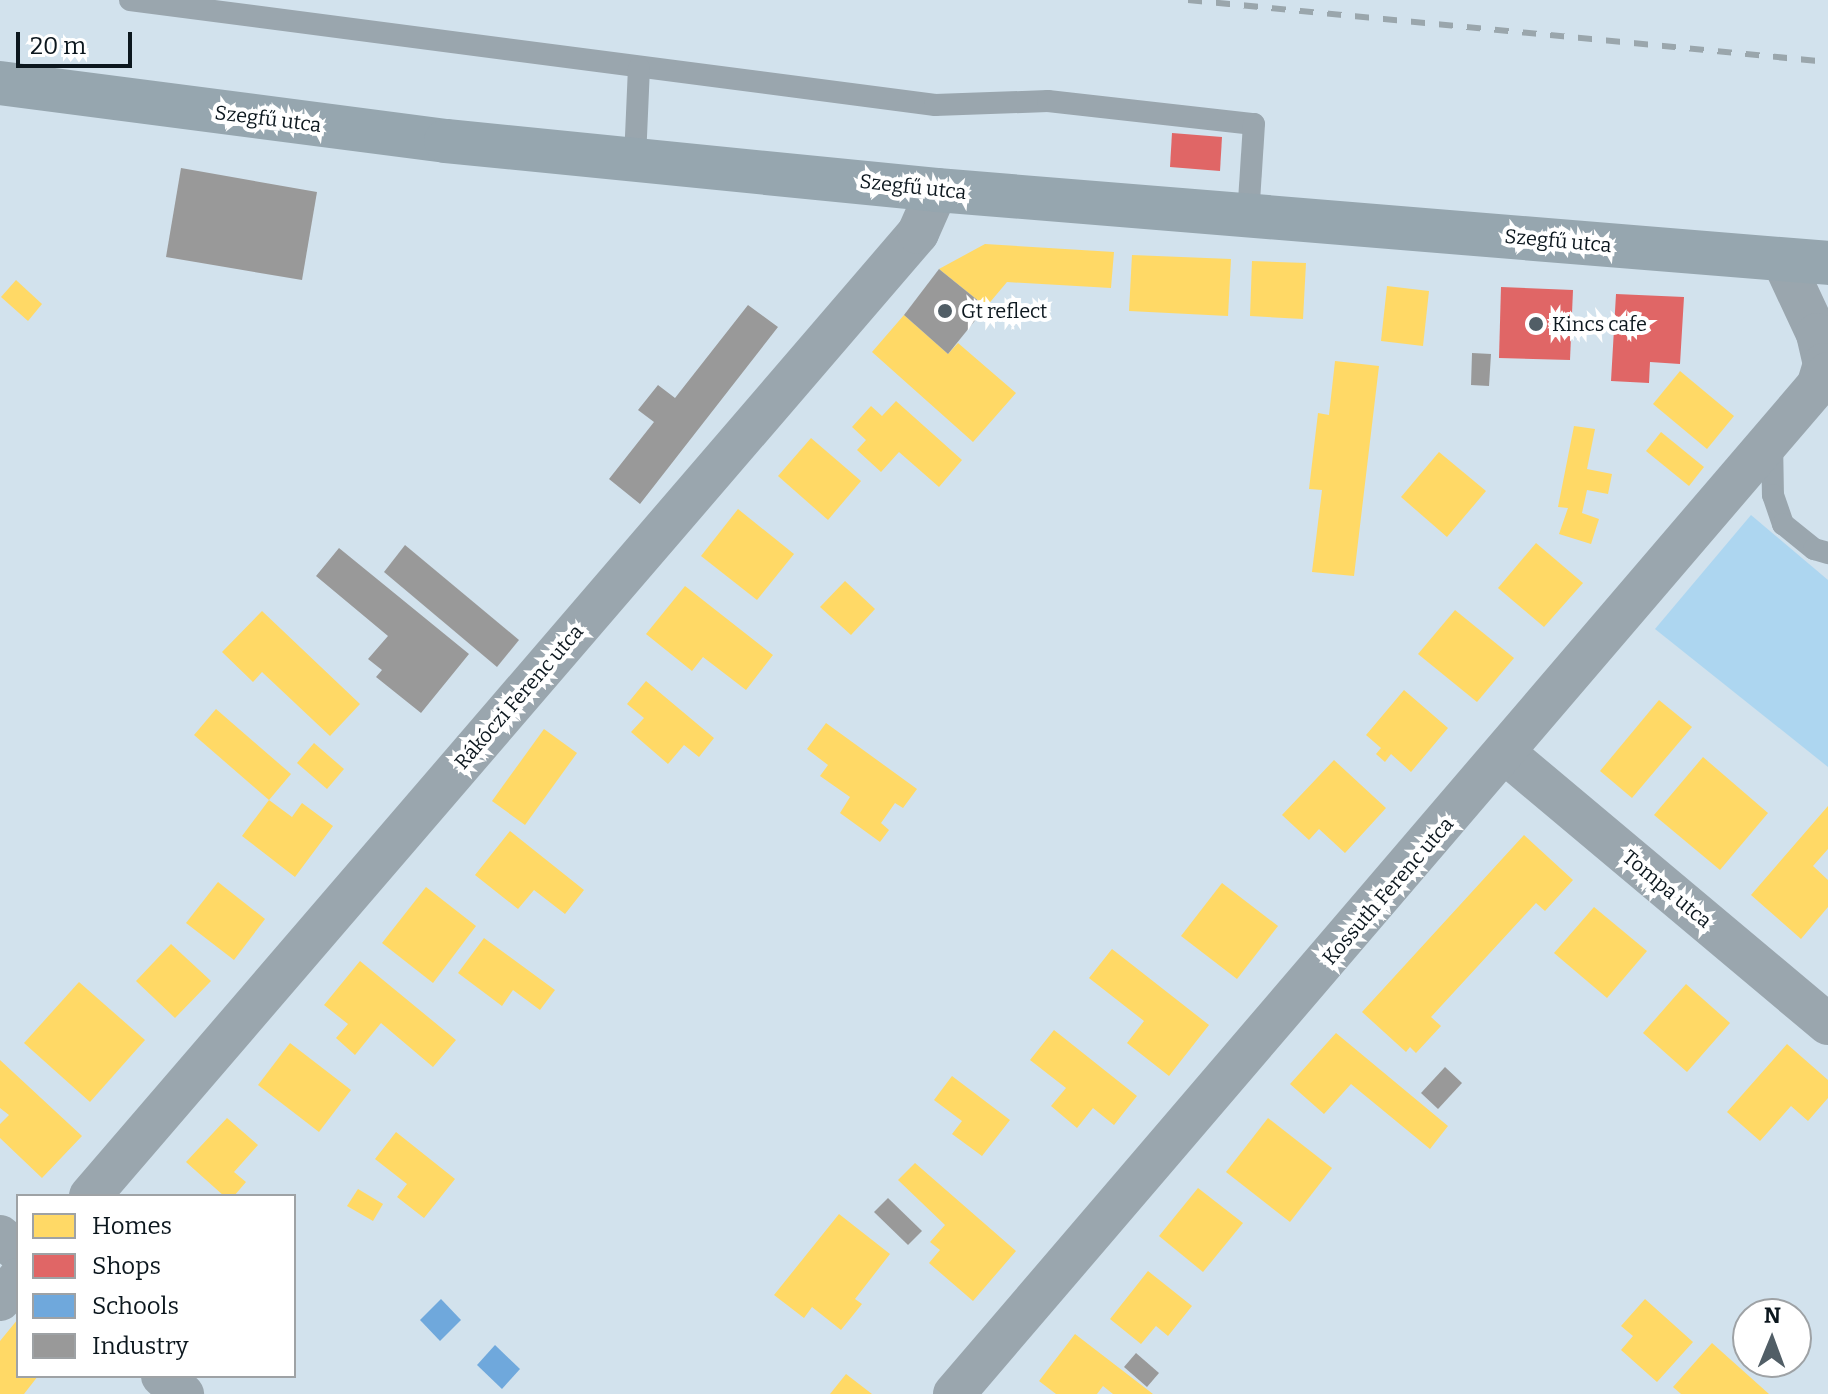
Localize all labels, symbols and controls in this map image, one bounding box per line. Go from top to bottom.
scale bar [20,16,136,66]
text: 20 m [30,32,86,60]
street label: Szegfű utca [213,101,323,137]
street label: Szegfű utca [858,169,968,205]
street label: Szegfű utca [1504,224,1612,258]
place label: Gt reflect [961,299,1047,323]
marker: Gt reflect [936,302,954,320]
place label: Kincs cafe [1552,312,1647,336]
marker: Kincs cafe [1527,315,1545,333]
street label: Rákóczi Ferenc utca [450,620,588,774]
street label: Kossuth Ferenc utca [1317,812,1459,970]
street label: Tompa utca [1618,845,1716,933]
legend [16,1194,296,1378]
text: Homes [92,1212,172,1240]
text: Shops [92,1252,161,1280]
text: Schools [92,1292,179,1320]
north arrow [1732,1298,1812,1378]
text: N [1764,1302,1781,1329]
text: Industry [92,1332,189,1360]

